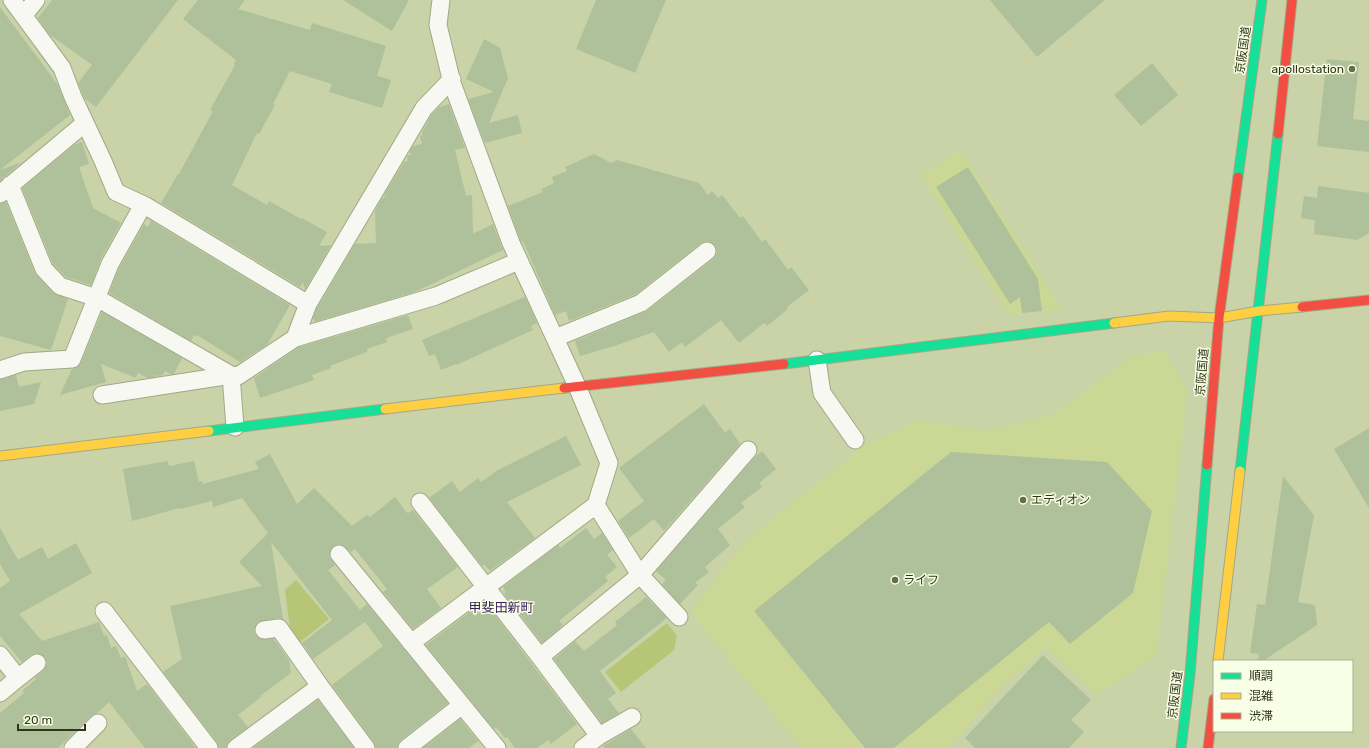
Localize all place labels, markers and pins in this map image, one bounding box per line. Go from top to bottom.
place label: apollostation [1271,62,1344,76]
marker: apollostation [1347,64,1357,74]
place label: エディオン [1031,493,1090,507]
marker: エディオン [1018,495,1028,505]
place label: ライフ [903,573,939,587]
marker: ライフ [890,575,900,585]

